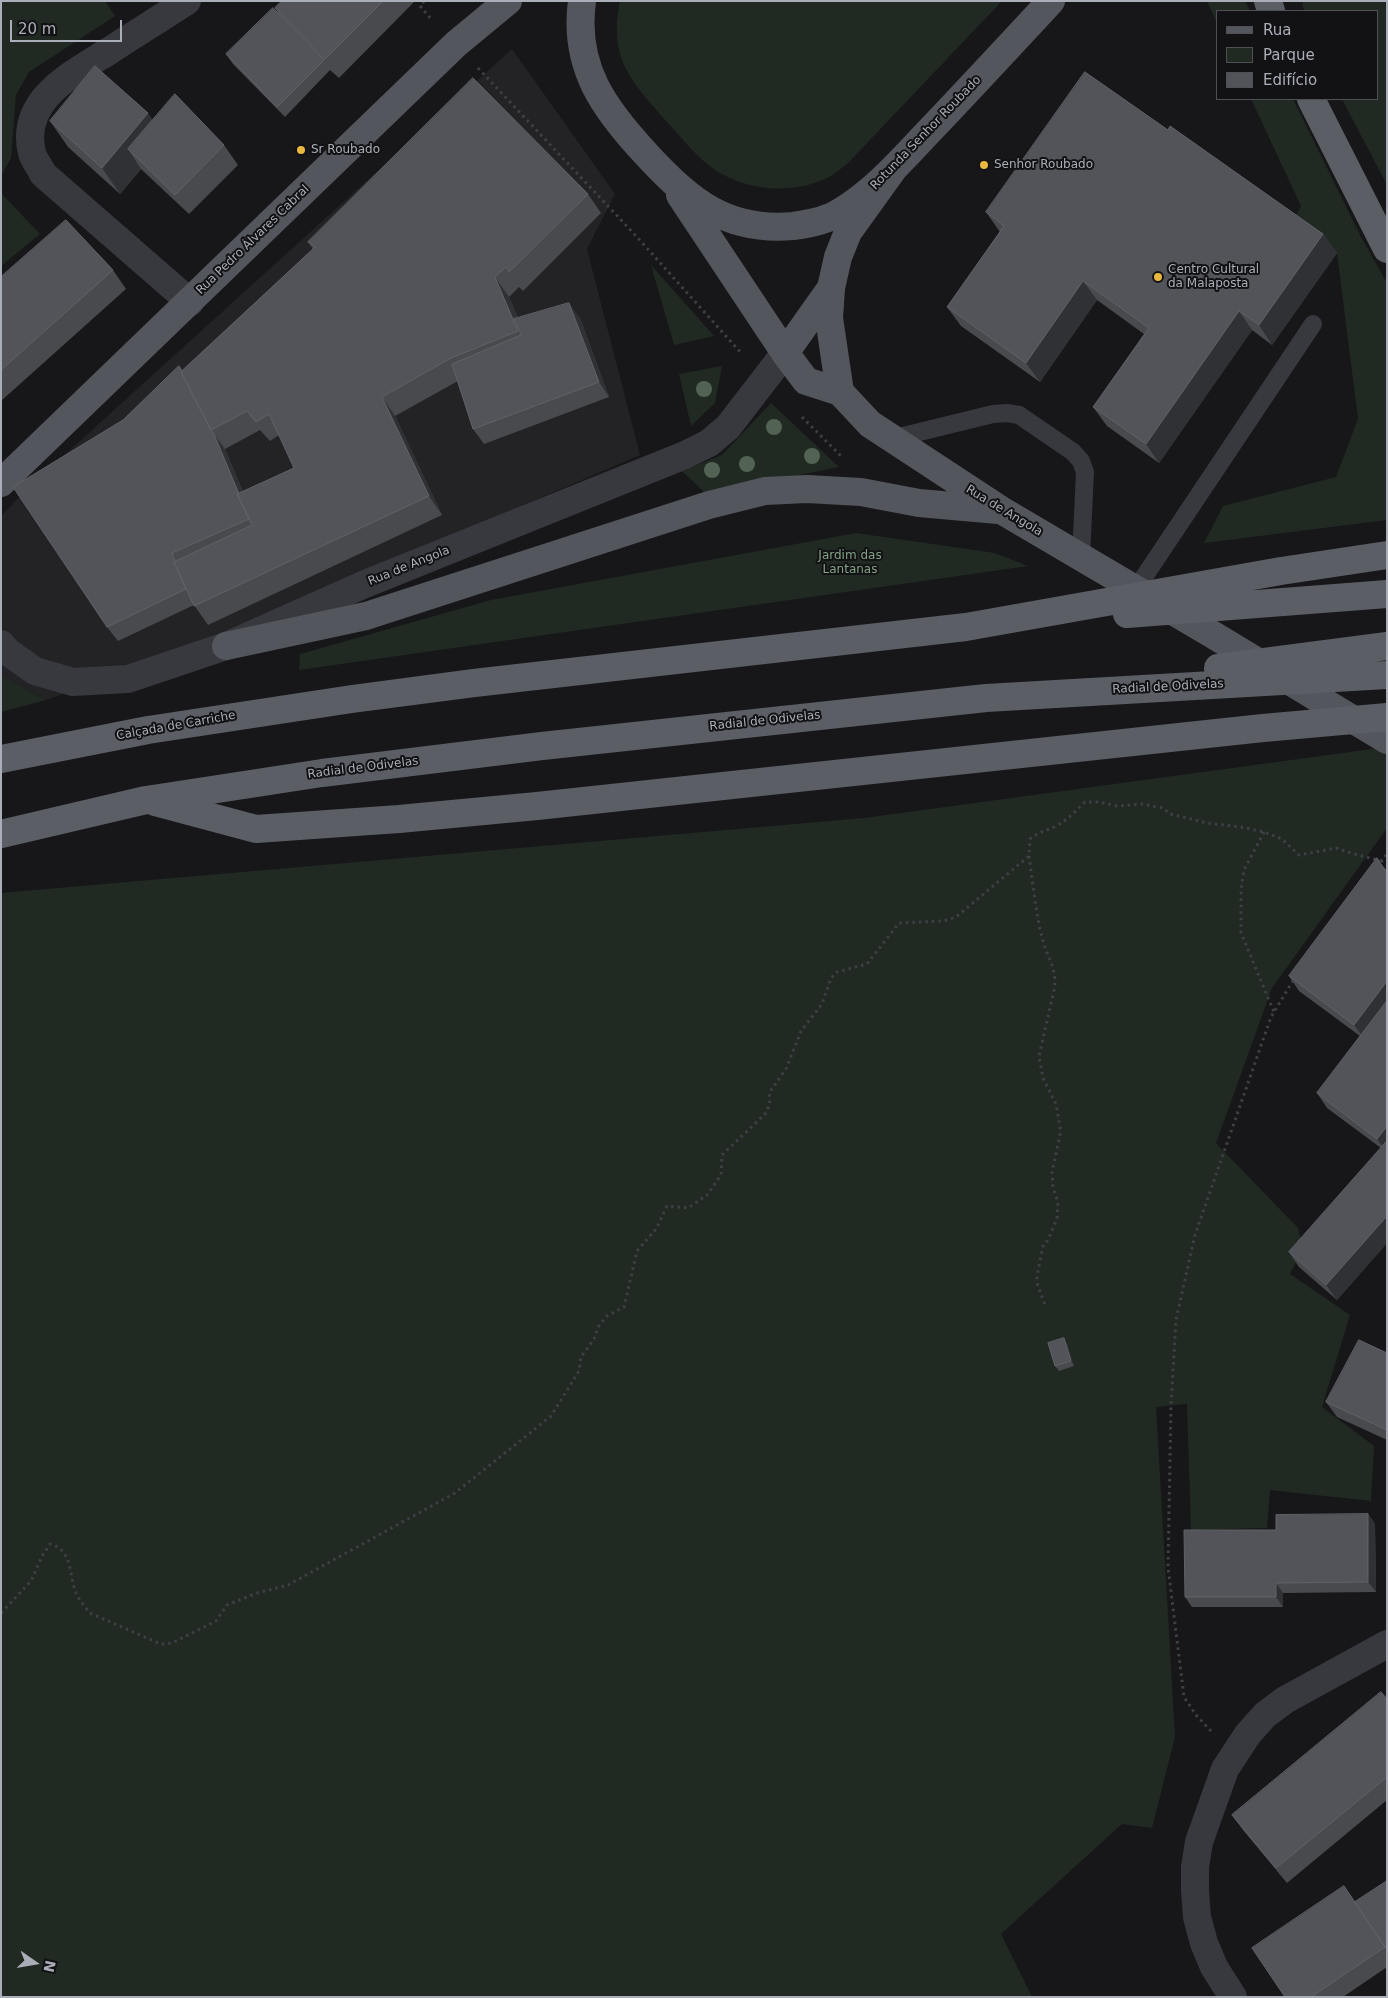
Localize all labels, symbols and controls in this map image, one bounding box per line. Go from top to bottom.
scale bar [12,10,125,42]
legend [1216,10,1378,100]
text: 20 m [18,20,56,38]
text: Rua [1263,21,1291,39]
text: Parque [1263,46,1315,64]
text: Edifício [1263,71,1317,89]
street label: Rotunda Senhor Roubado [868,73,984,193]
place label: Sr Roubado [311,143,380,157]
marker: Sr Roubado [295,144,307,156]
place label: Senhor Roubado [994,158,1093,172]
marker: Senhor Roubado [978,159,990,171]
street label: Rua Pedro Álvares Cabral [194,182,312,298]
place label: Centro Cultural da Malaposta [1168,263,1259,291]
marker: Centro Cultural da Malaposta [1152,271,1164,283]
street label: Rua de Angola [963,482,1045,540]
street label: Rua de Angola [366,543,452,589]
park label: Jardim das Lantanas [818,549,882,577]
street label: Radial de Odivelas [1112,677,1224,697]
street label: Calçada de Carriche [115,708,237,744]
street label: Radial de Odivelas [709,708,821,734]
street label: Radial de Odivelas [307,754,419,782]
north arrow [10,1938,60,1988]
text: N [41,1959,59,1974]

